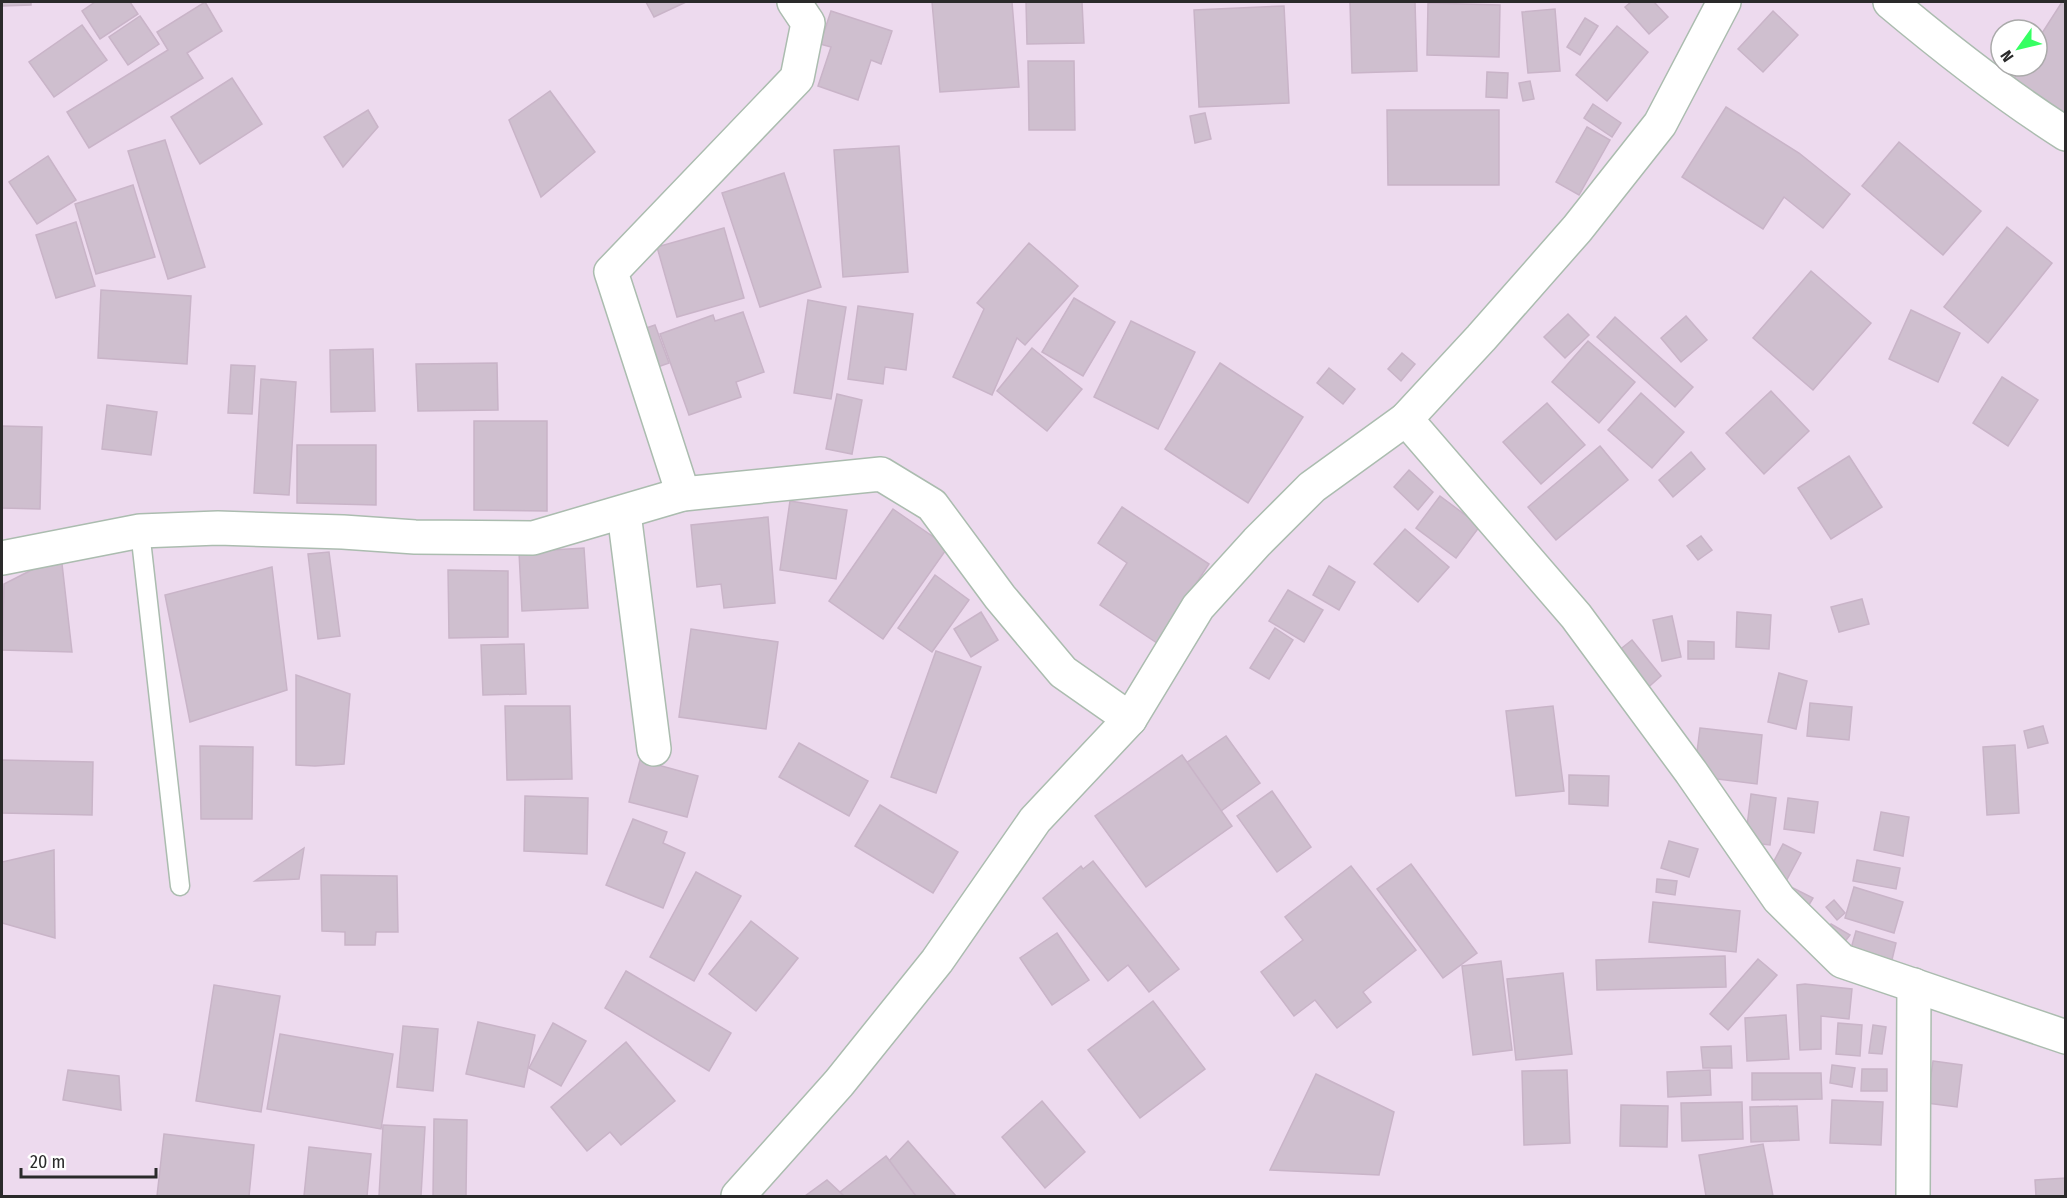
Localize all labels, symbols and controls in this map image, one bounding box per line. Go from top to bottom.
north arrow [1989,18,2049,78]
text: N [1996,47,2018,65]
scale bar [21,1141,156,1179]
text: 20 m [30,1151,65,1173]

